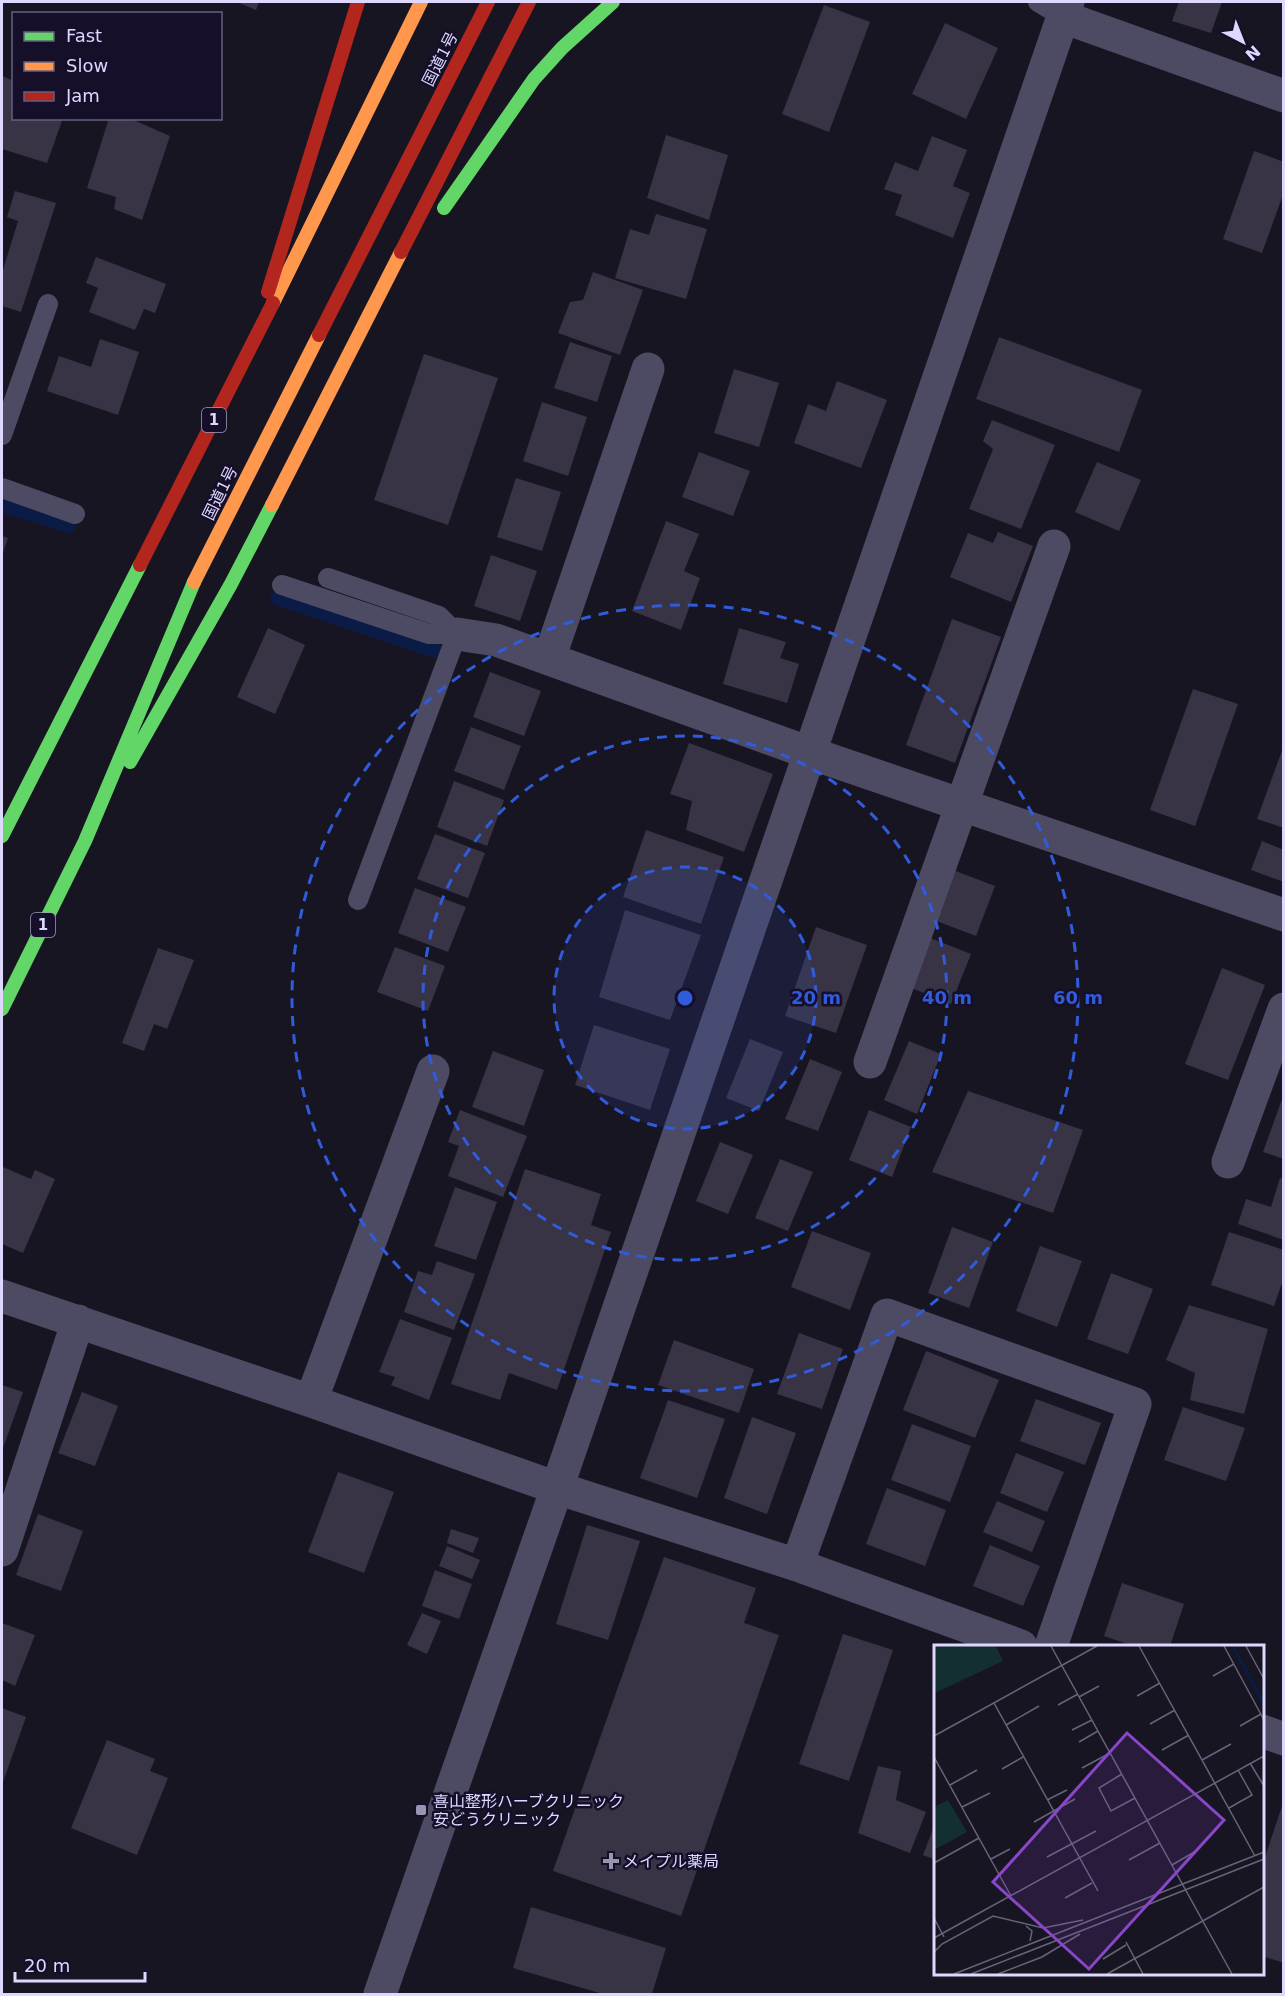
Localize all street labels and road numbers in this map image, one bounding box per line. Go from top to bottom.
street label: 国道1号 [418,29,462,89]
road number: 1 [202,408,226,432]
street label: 国道1号 [199,463,241,523]
road number: 1 [31,913,55,937]

